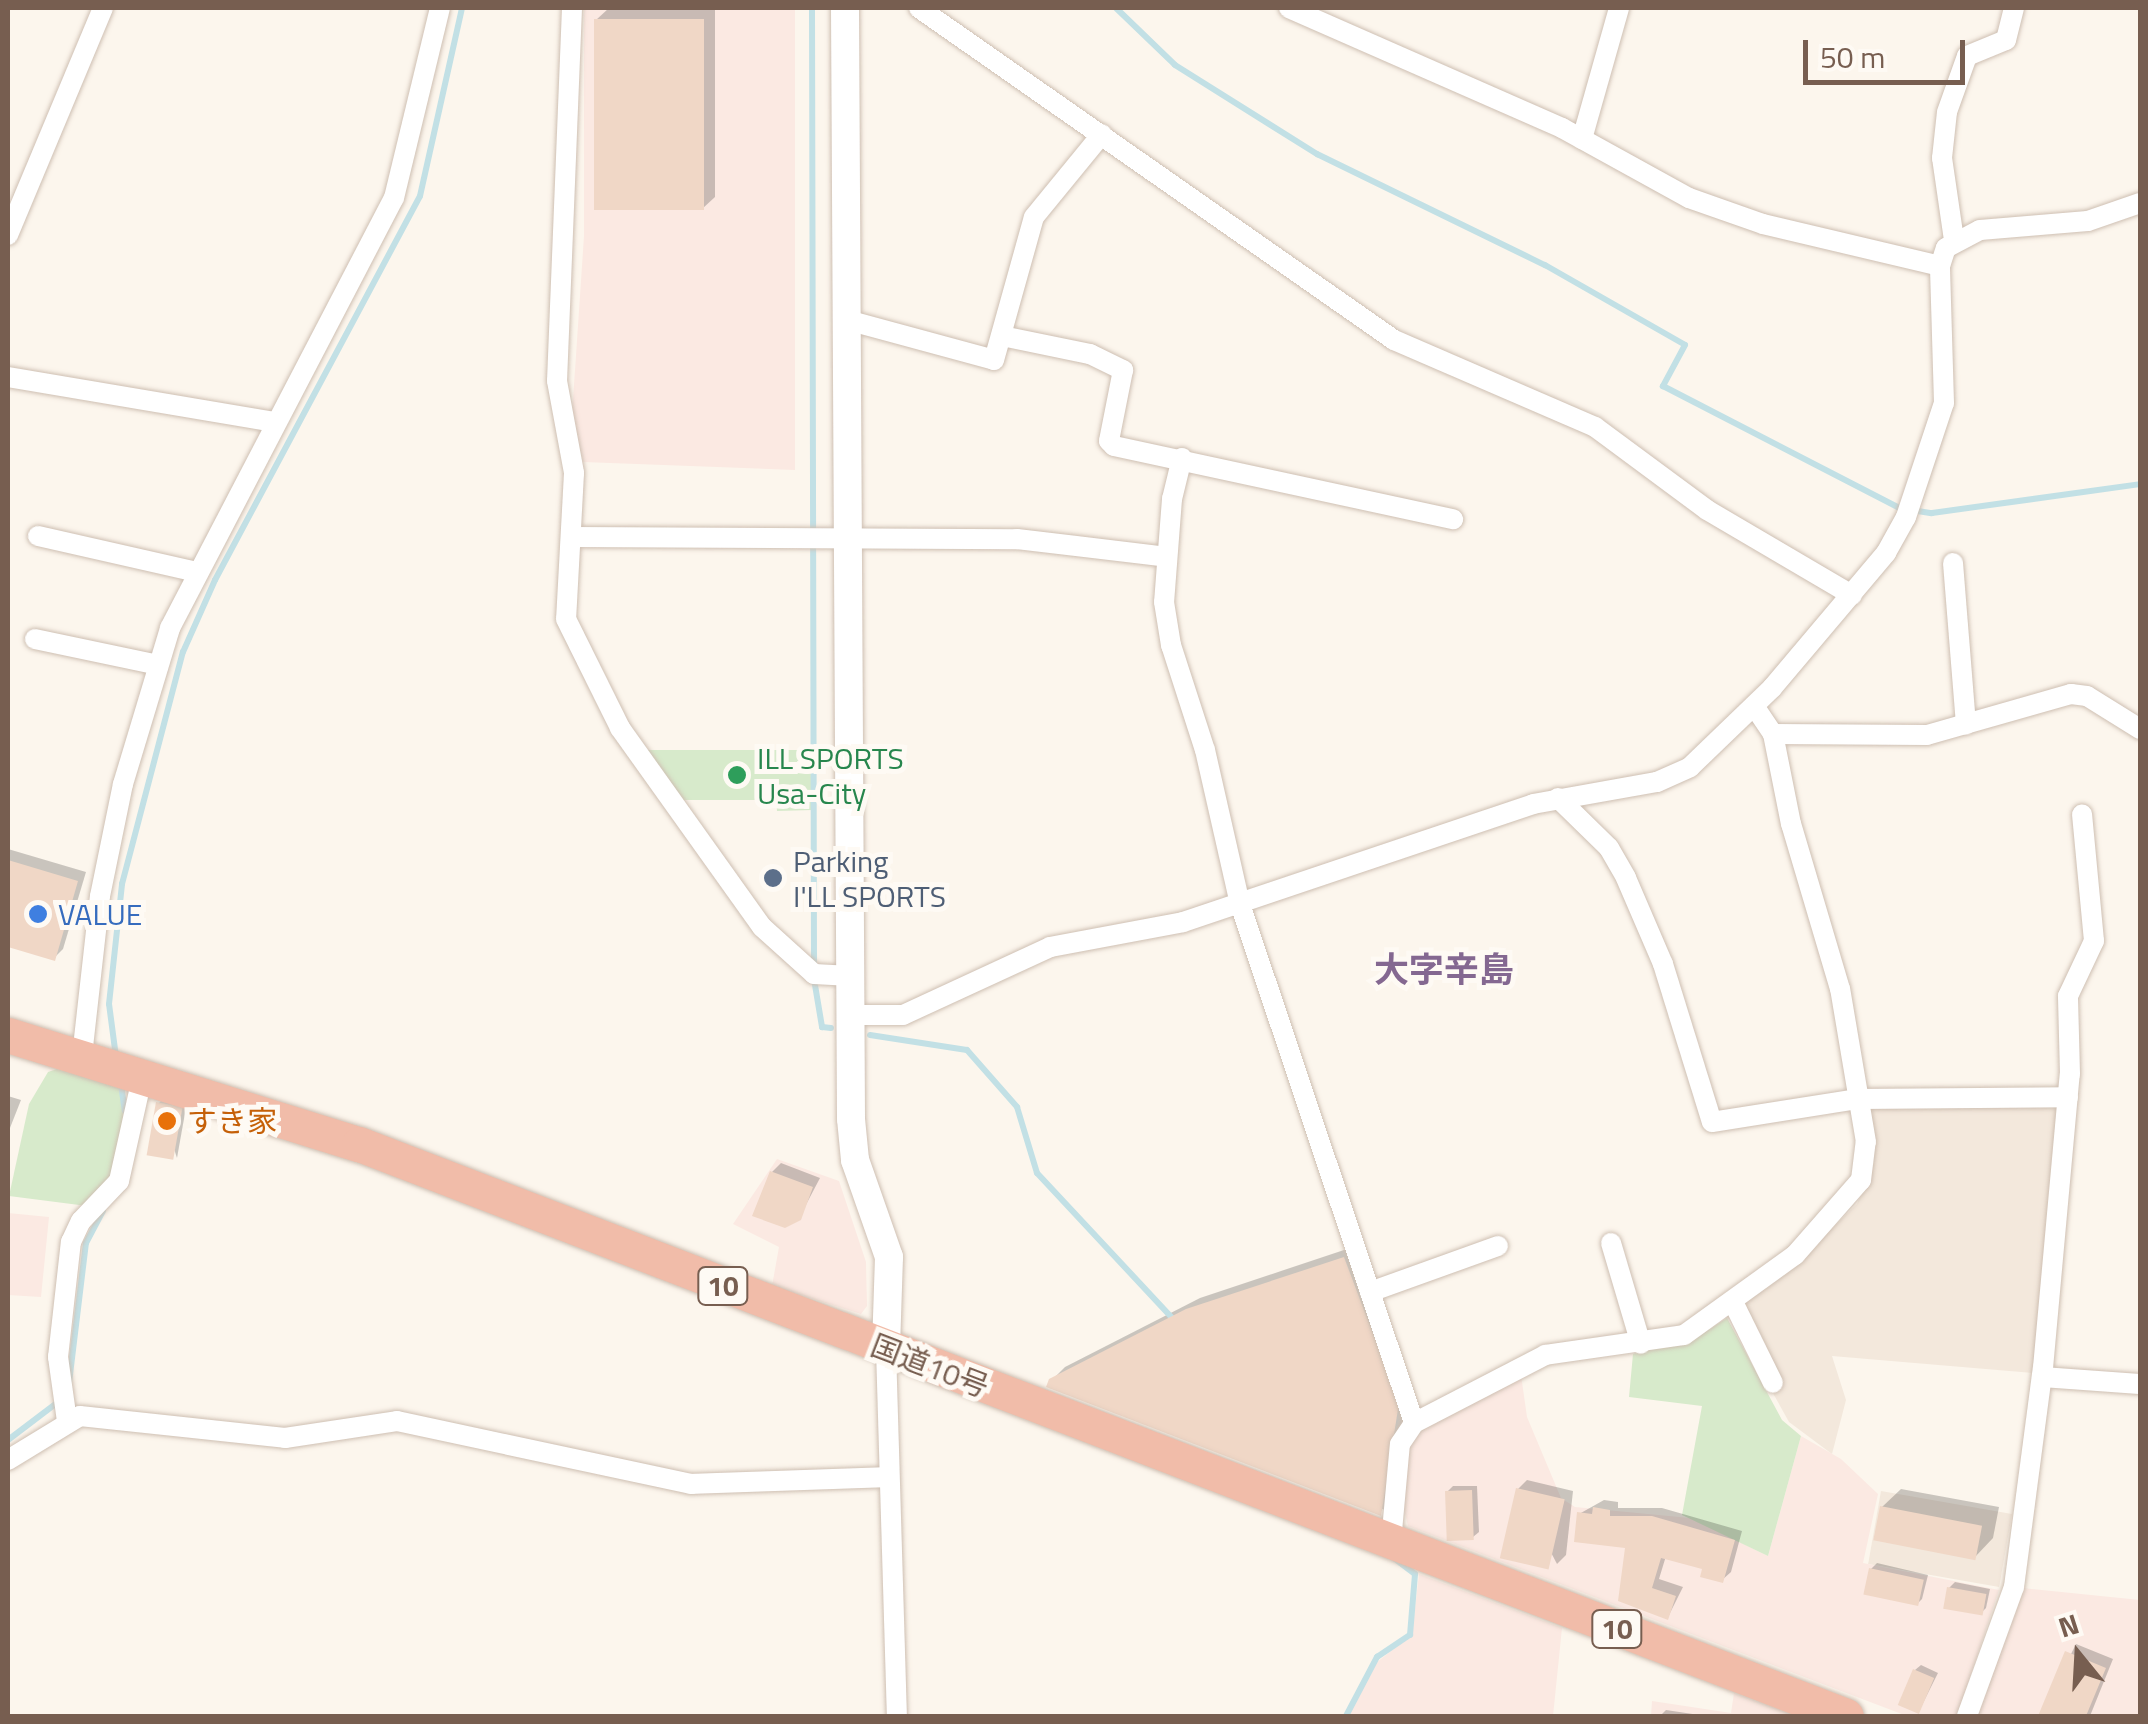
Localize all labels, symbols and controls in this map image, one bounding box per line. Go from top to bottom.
scale bar [1808,20,1970,82]
text: 50 m [1820,34,1885,80]
place label: ILL SPORTS Usa-City [757,740,904,810]
marker: ILL SPORTS Usa-City [726,764,748,786]
place label: Parking I'LL SPORTS [793,843,946,914]
marker: Parking I'LL SPORTS [762,867,784,889]
place label: VALUE [58,896,142,932]
marker: VALUE [27,903,49,925]
district label: 大字辛島 [1374,948,1514,990]
place label: すき家 [187,1103,277,1139]
marker: すき家 [156,1110,178,1132]
road number: 10 [696,1263,750,1309]
street label: 国道10号 [866,1327,994,1405]
text: N [2053,1602,2084,1648]
north arrow [2028,1604,2128,1704]
road number: 10 [1590,1606,1644,1652]

